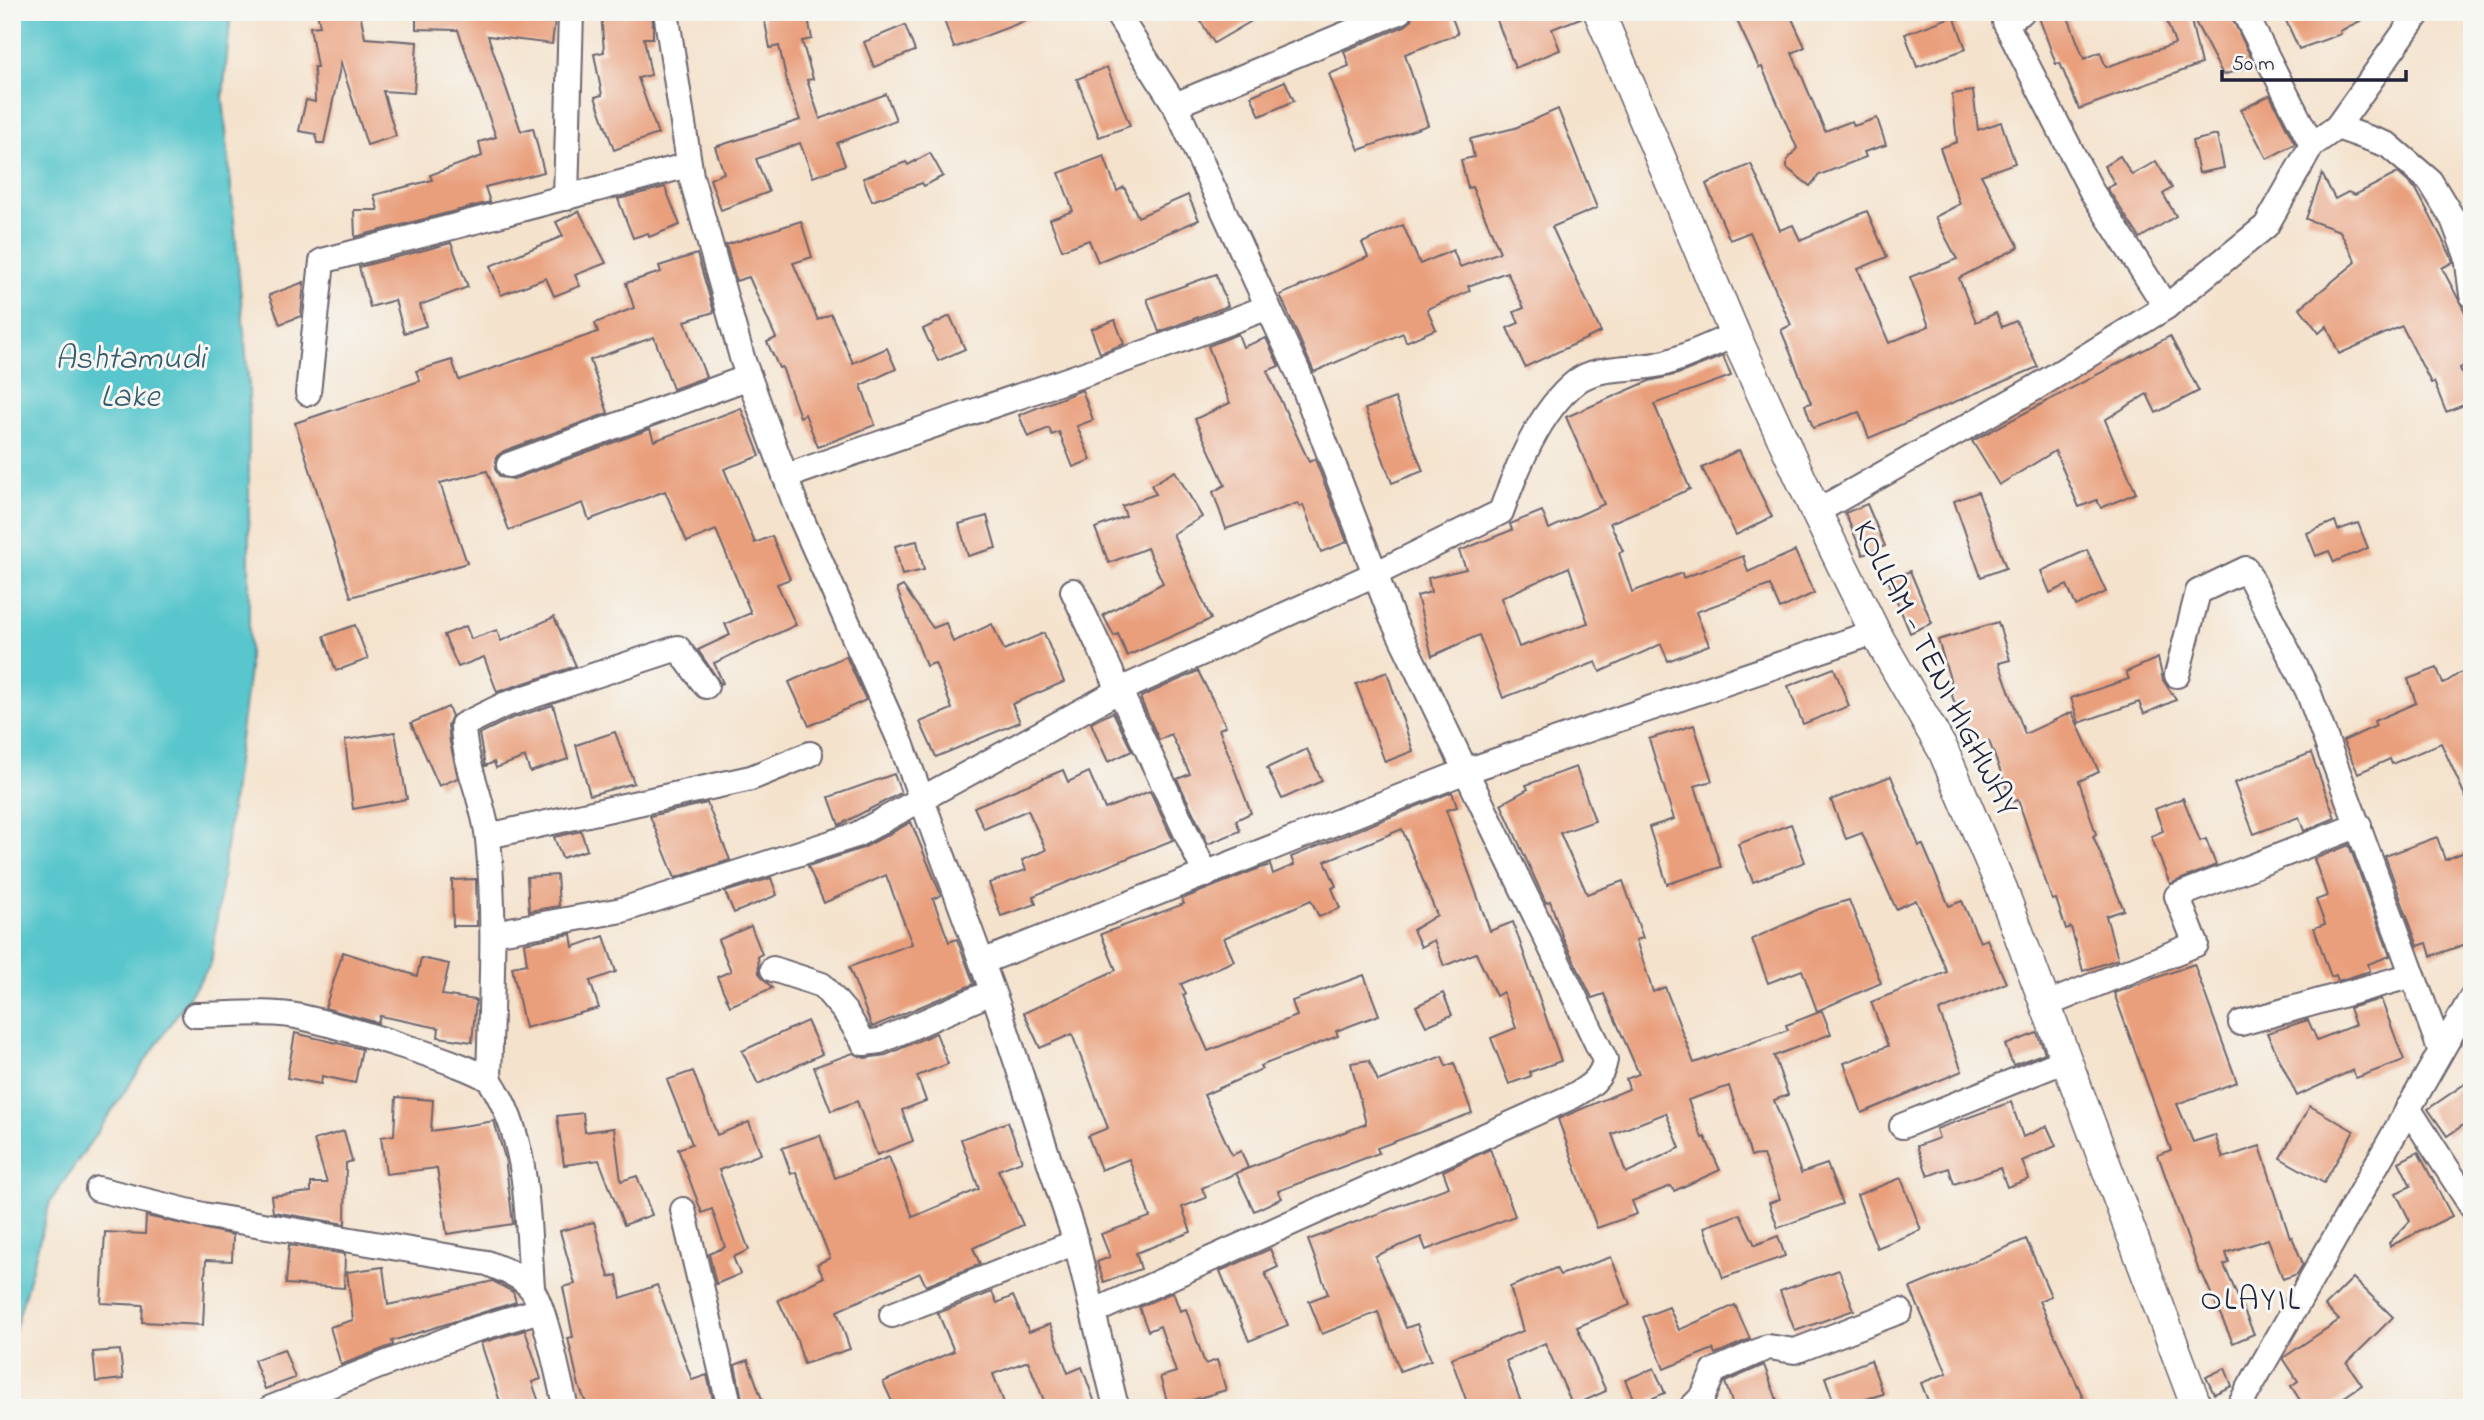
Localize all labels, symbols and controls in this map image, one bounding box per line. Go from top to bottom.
scale bar [2222,38,2405,82]
text: 50 m [2232,50,2275,80]
water label: Ashtamudi Lake [55,336,208,422]
street label: KOLLAM - TENI HIGHWAY [1839,513,2029,825]
district label: OLAYIL [2200,1277,2302,1325]

